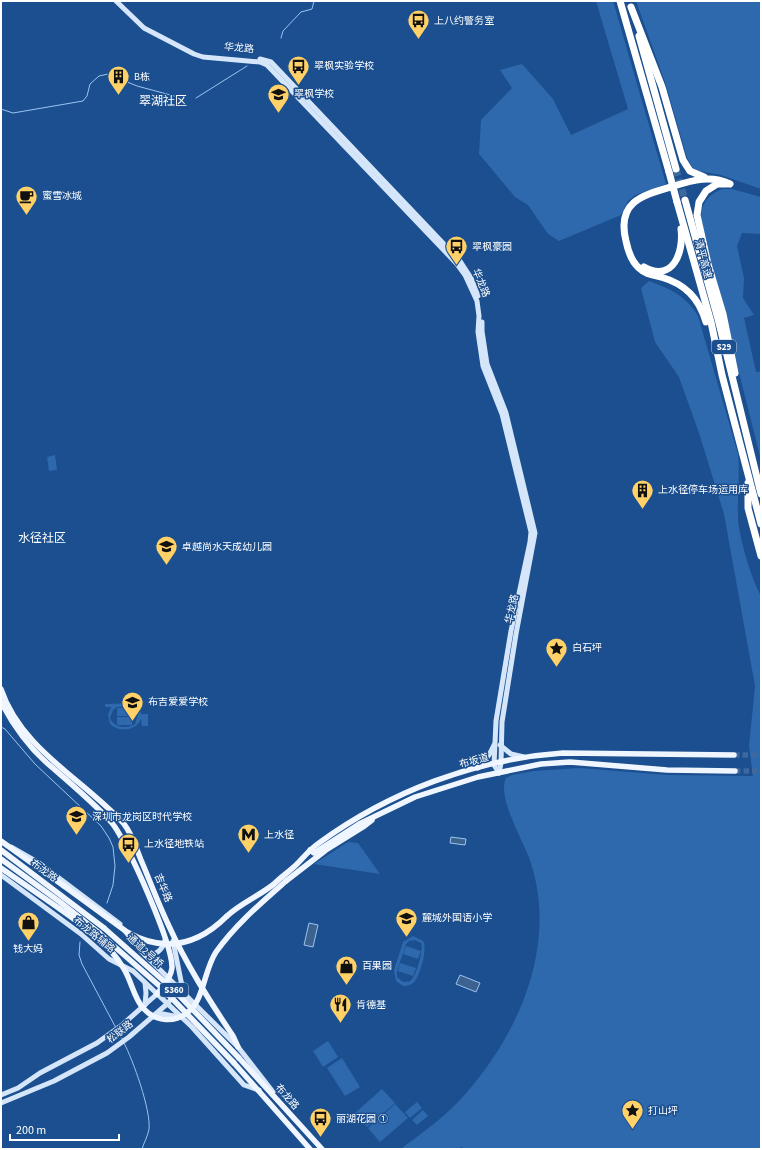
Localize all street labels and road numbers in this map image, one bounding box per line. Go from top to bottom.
street label: 华龙路 [223,40,255,56]
street label: 清平高速 [691,238,715,280]
street label: 华龙路 [469,266,493,300]
road number: S29 [712,340,736,354]
street label: 华龙路 [502,593,522,625]
street label: 布坂道 [458,750,490,772]
street label: 布龙路 [28,857,60,885]
street label: 吉华路 [151,871,175,905]
street label: 布龙路辅路 [70,914,118,956]
street label: 通道2号桥 [124,931,166,971]
road number: S360 [160,983,188,997]
street label: 松联路 [104,1017,136,1047]
street label: 布龙路 [272,1081,302,1113]

